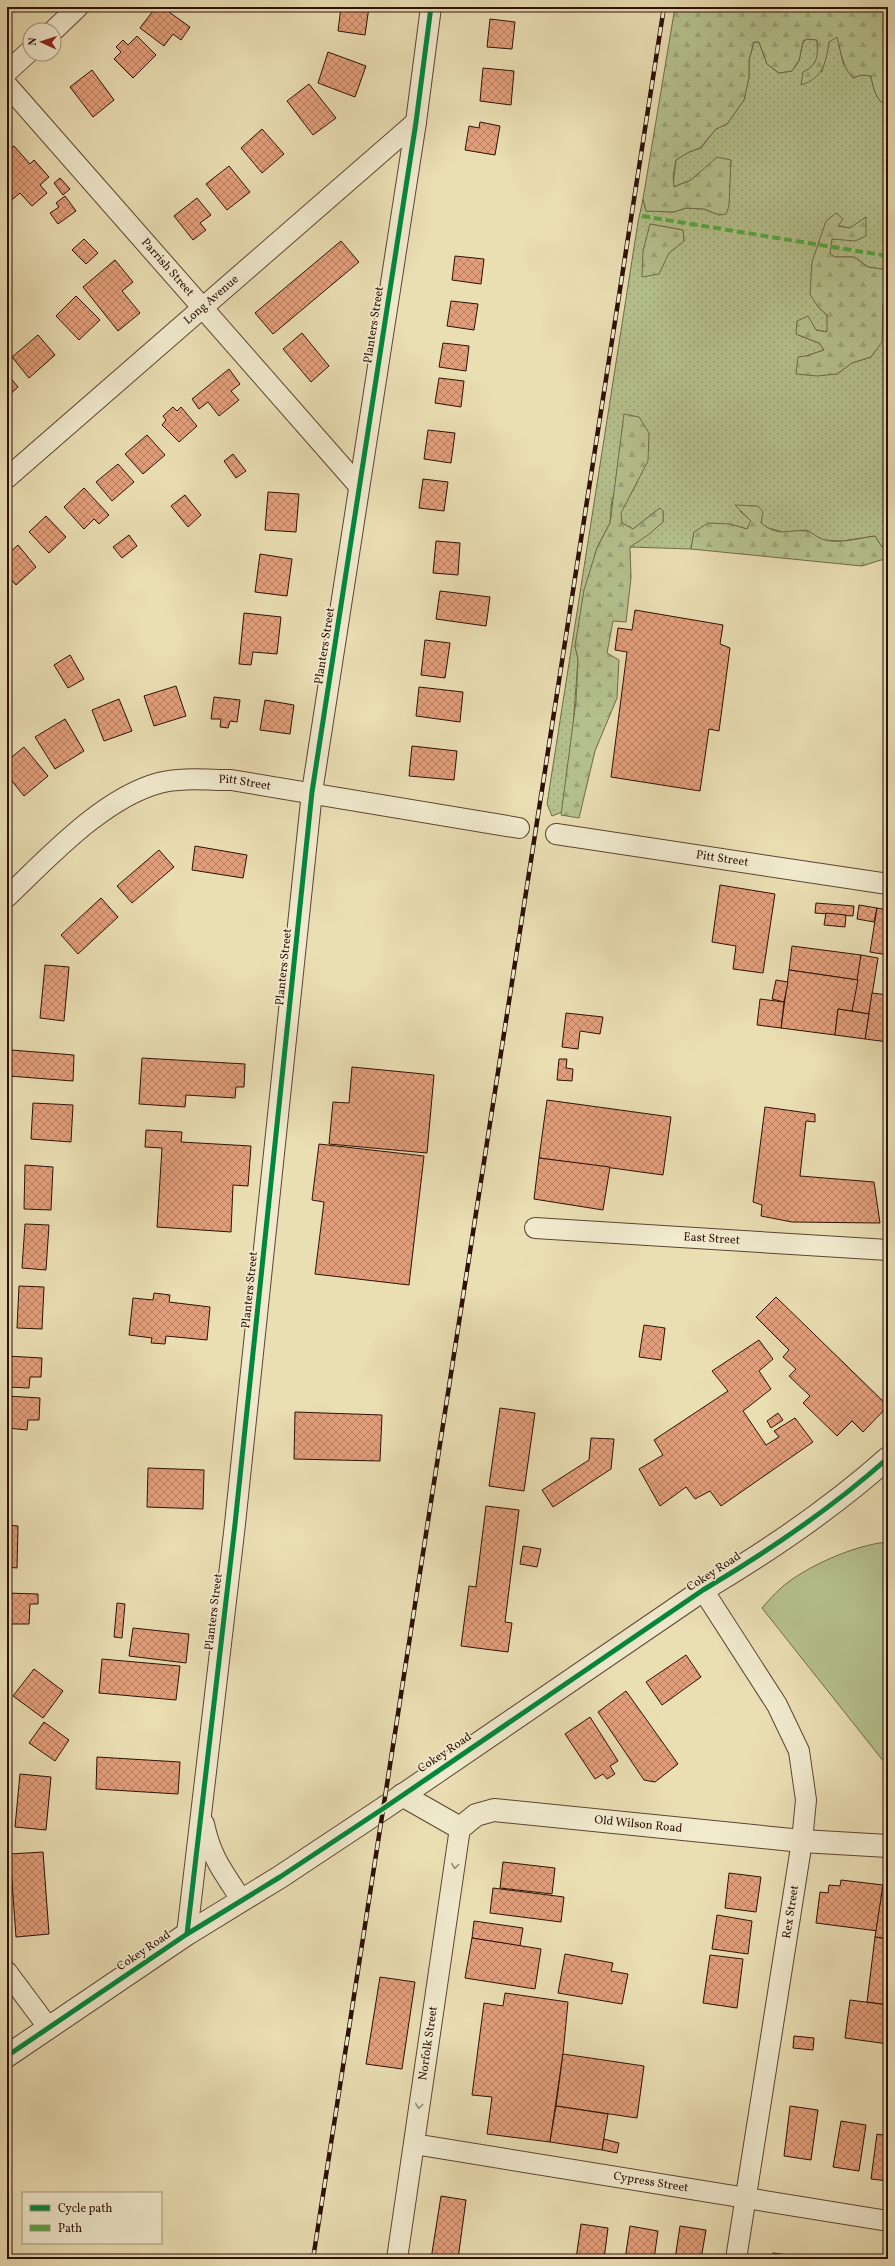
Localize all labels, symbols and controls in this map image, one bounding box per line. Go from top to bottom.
north arrow [22,22,62,62]
text: N [26,37,41,46]
street label: Parrish Street [137,235,197,300]
street label: Long Avenue [180,271,243,328]
street label: Planters Street [360,285,388,365]
street label: Planters Street [311,606,339,686]
street label: Pitt Street [218,772,272,795]
street label: Pitt Street [695,847,749,871]
street label: Planters Street [272,928,296,1006]
street label: East Street [683,1229,740,1249]
street label: Planters Street [238,1251,262,1329]
street label: Cokey Road [684,1548,744,1596]
street label: Planters Street [201,1573,227,1651]
street label: Cokey Road [415,1729,475,1777]
street label: Old Wilson Road [593,1812,683,1837]
one-way arrow [451,1863,460,1869]
street label: Rex Street [779,1884,803,1940]
street label: Cokey Road [114,1927,174,1975]
street label: Norfolk Street [415,2005,442,2081]
one-way arrow [415,2102,424,2109]
street label: Cypress Street [612,2169,690,2196]
legend [22,2192,162,2244]
text: Cycle path [58,2201,113,2217]
text: Path [58,2221,82,2237]

